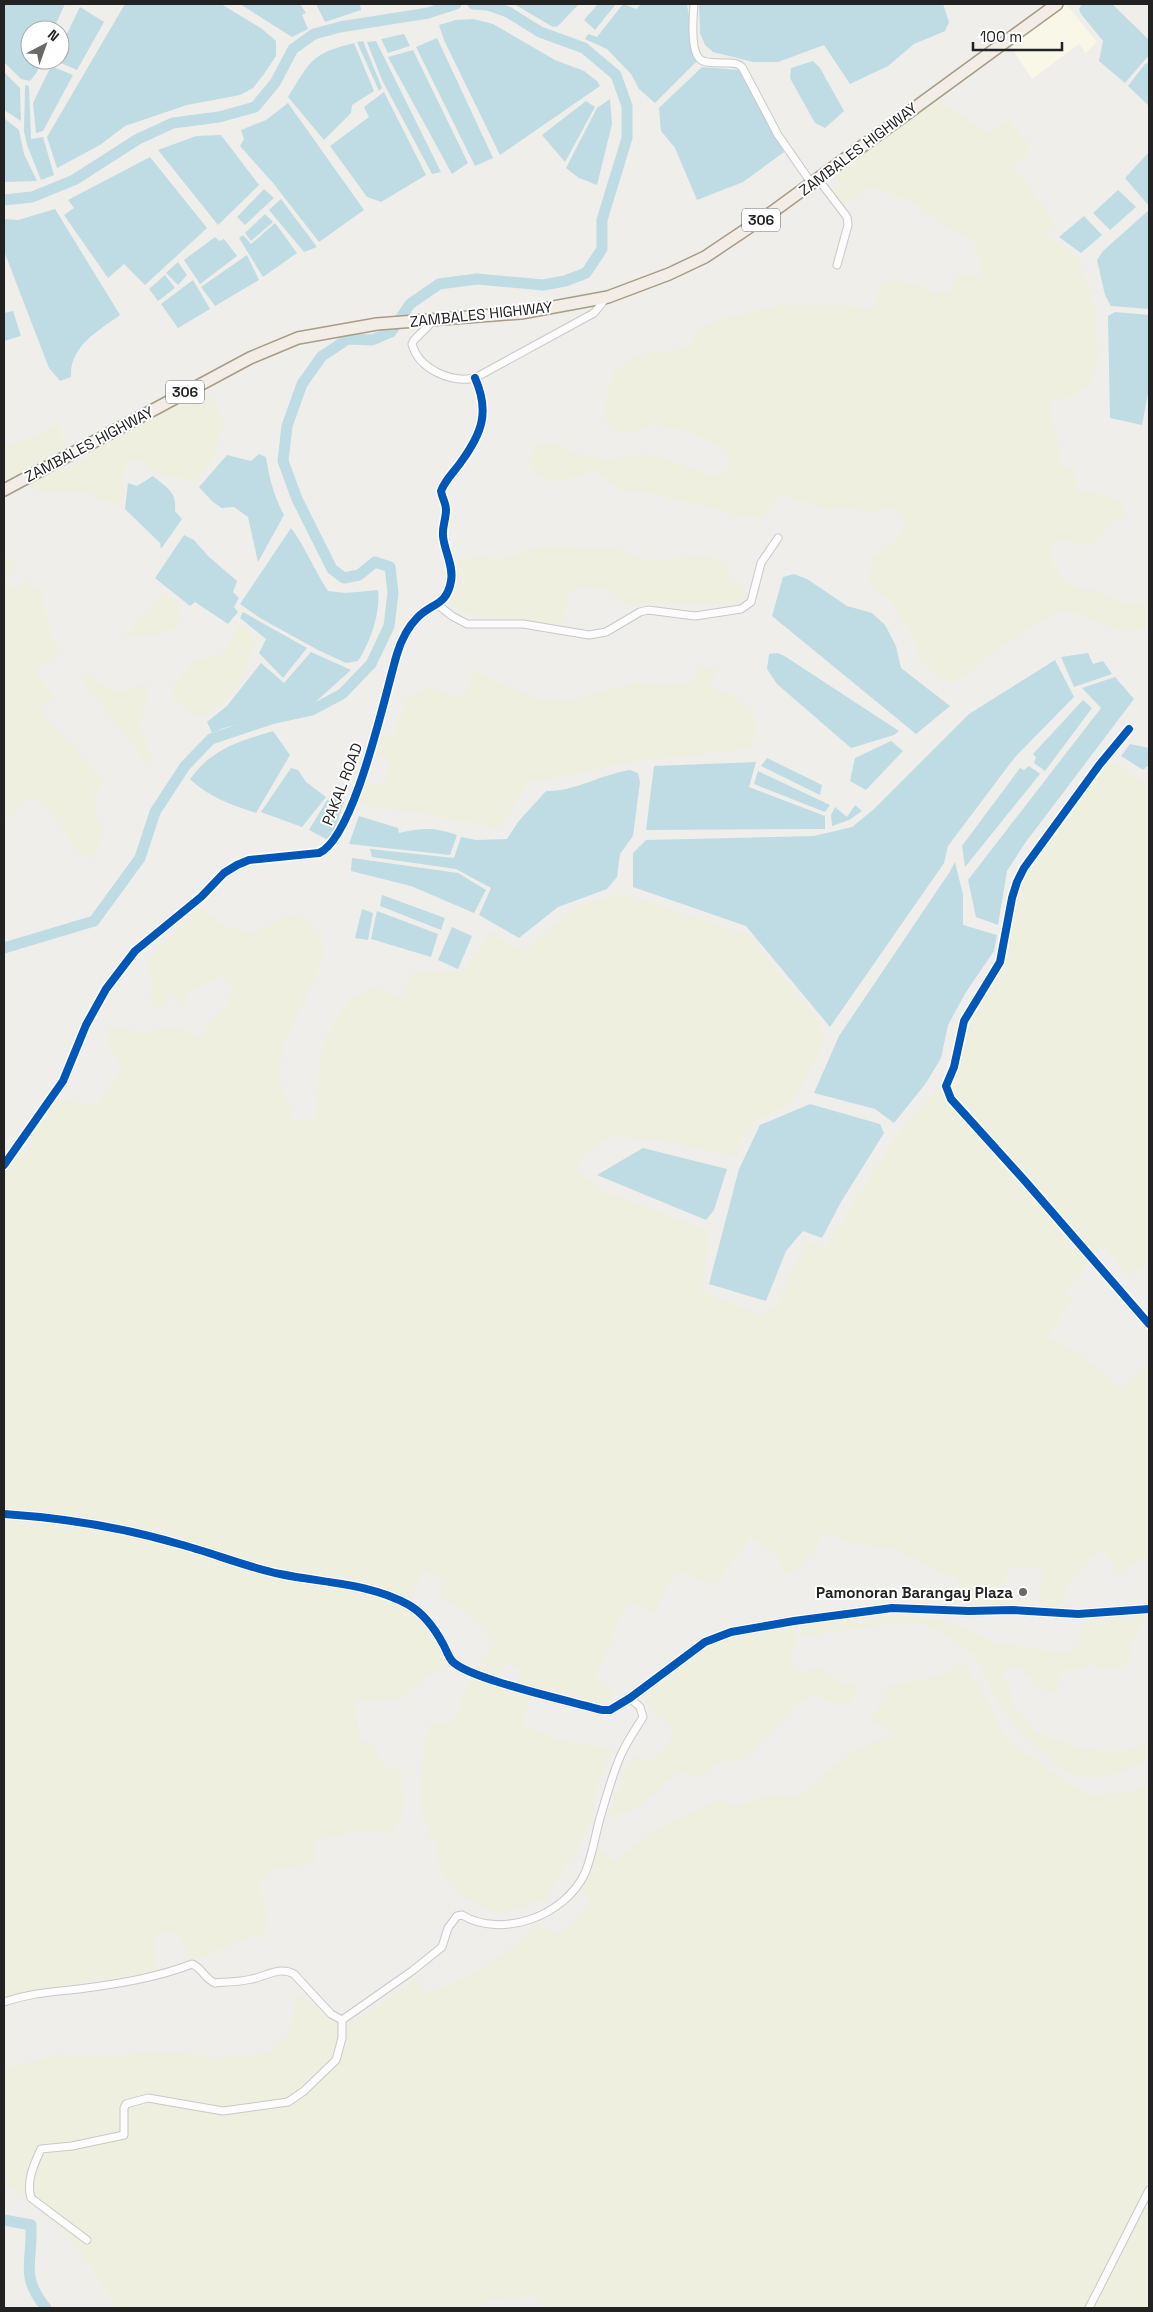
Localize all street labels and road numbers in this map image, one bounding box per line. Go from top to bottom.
street label: ZAMBALES HIGHWAY [795,98,921,200]
road number: 306 [742,208,780,232]
street label: ZAMBALES HIGHWAY [409,297,553,331]
road number: 306 [166,381,204,404]
street label: ZAMBALES HIGHWAY [21,402,157,486]
street label: PAKAL ROAD [318,740,366,828]

